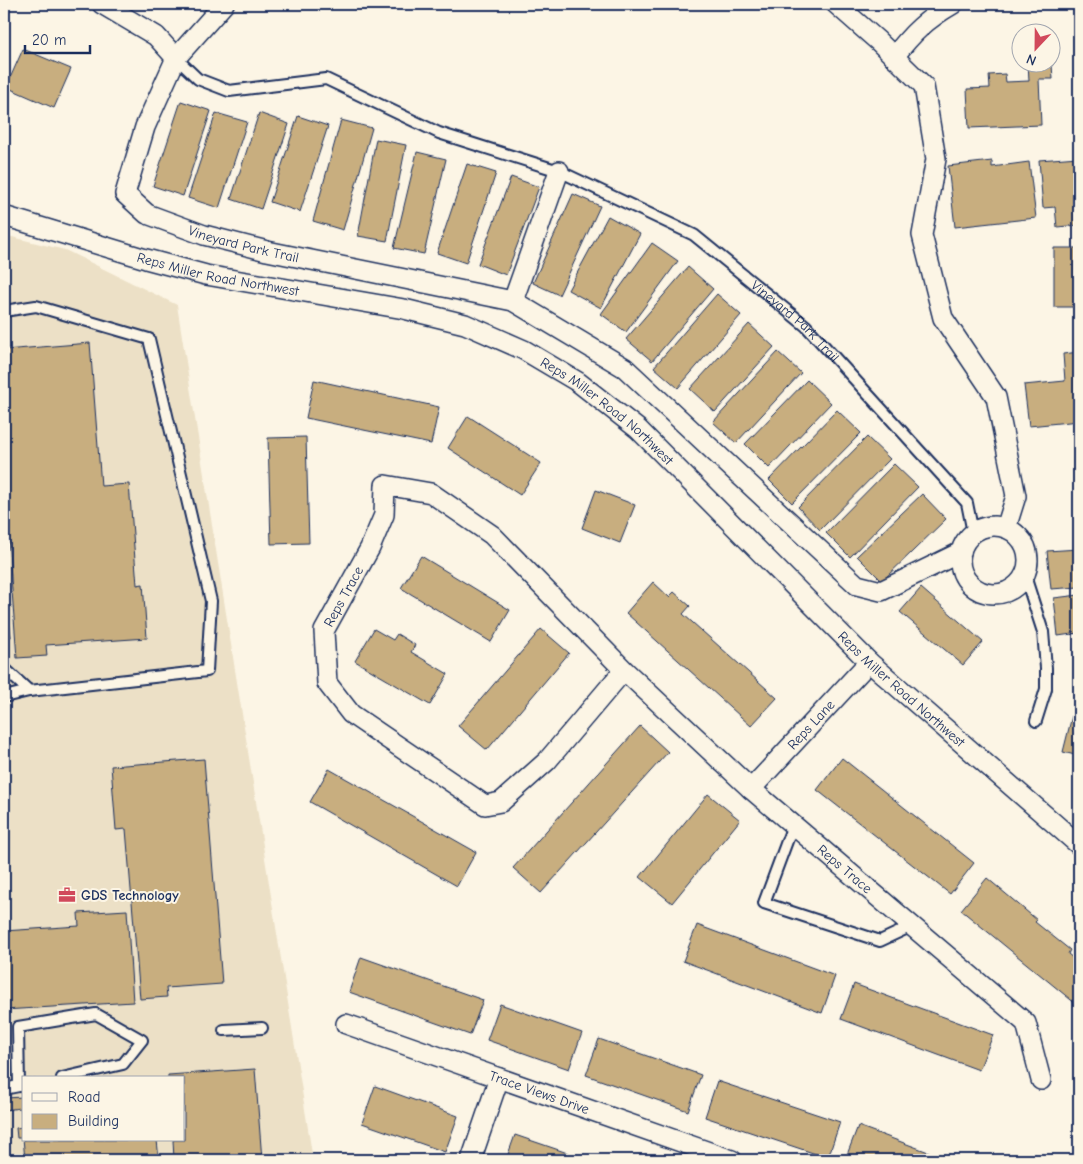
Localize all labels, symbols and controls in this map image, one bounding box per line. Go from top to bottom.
scale bar [25,22,90,54]
north arrow [1010,22,1060,72]
text: 20 m [32,31,66,49]
text: N [1024,50,1039,69]
street label: Vineyard Park Trail [186,222,300,266]
street label: Reps Miller Road Northwest [135,249,301,300]
street label: Vineyard Park Trail [748,277,843,366]
street label: Reps Miller Road Northwest [537,354,677,469]
street label: Reps Trace [320,563,367,630]
street label: Reps Miller Road Northwest [834,628,969,751]
street label: Reps Lane [784,696,839,753]
street label: Reps Trace [814,841,875,897]
office icon: GDS Technology [57,885,77,905]
place label: GDS Technology [81,887,179,904]
street label: Trace Views Drive [487,1067,592,1118]
legend [22,1076,185,1142]
text: Road [68,1088,100,1106]
text: Building [68,1112,119,1130]

